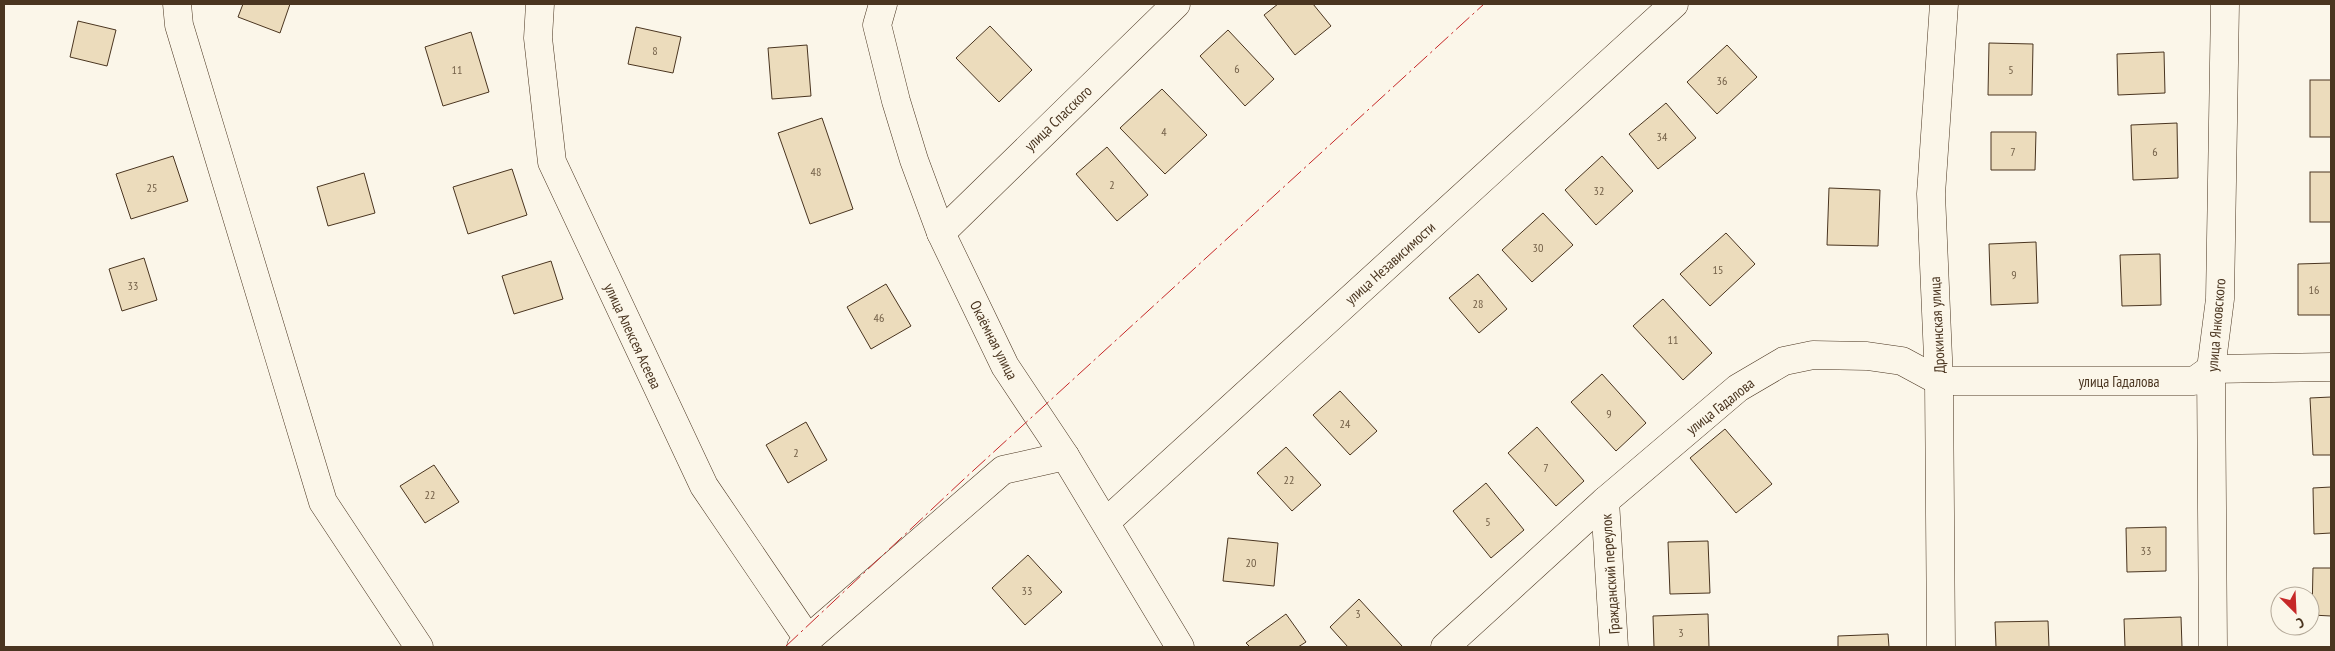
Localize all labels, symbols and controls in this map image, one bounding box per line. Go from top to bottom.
house number: 8 [652,43,658,58]
house number: 6 [1234,61,1240,76]
house number: 11 [452,62,462,77]
house number: 5 [2008,62,2014,77]
house number: 36 [1717,73,1727,88]
street label: улица Спасского [1020,81,1096,155]
house number: 4 [1161,124,1167,139]
house number: 34 [1657,129,1668,144]
house number: 7 [2010,144,2016,159]
house number: 6 [2152,144,2158,159]
house number: 48 [811,164,821,179]
house number: 2 [1109,177,1115,192]
house number: 25 [147,180,157,195]
house number: 32 [1594,183,1604,198]
street label: улица Независимости [1341,218,1439,308]
house number: 30 [1533,240,1543,255]
house number: 15 [1713,262,1723,277]
house number: 9 [2011,267,2017,282]
street label: Дрокинская улица [1925,276,1949,374]
street label: улица Янковского [2202,277,2230,373]
house number: 33 [128,278,138,293]
street label: улица Алексея Асеева [600,280,666,392]
house number: 16 [2309,282,2319,297]
house number: 28 [1473,296,1483,311]
street label: Окаёмная улица [966,297,1022,383]
house number: 46 [874,310,884,325]
house number: 11 [1668,332,1678,347]
street label: улица Гадалова [2078,372,2160,391]
street label: улица Гадалова [1682,374,1758,438]
house number: 9 [1606,406,1612,421]
house number: 24 [1340,416,1351,431]
house number: 2 [793,445,799,460]
house number: 7 [1543,460,1549,475]
house number: 22 [1284,472,1294,487]
house number: 22 [425,487,435,502]
street label: Гражданский переулок [1596,513,1624,635]
house number: 5 [1485,514,1491,529]
house number: 33 [2141,543,2151,558]
house number: 20 [1246,555,1256,570]
house number: 33 [1022,583,1032,598]
north arrow [2270,586,2320,636]
house number: 3 [1355,606,1361,621]
text: С [2293,613,2307,633]
house number: 3 [1678,625,1684,640]

